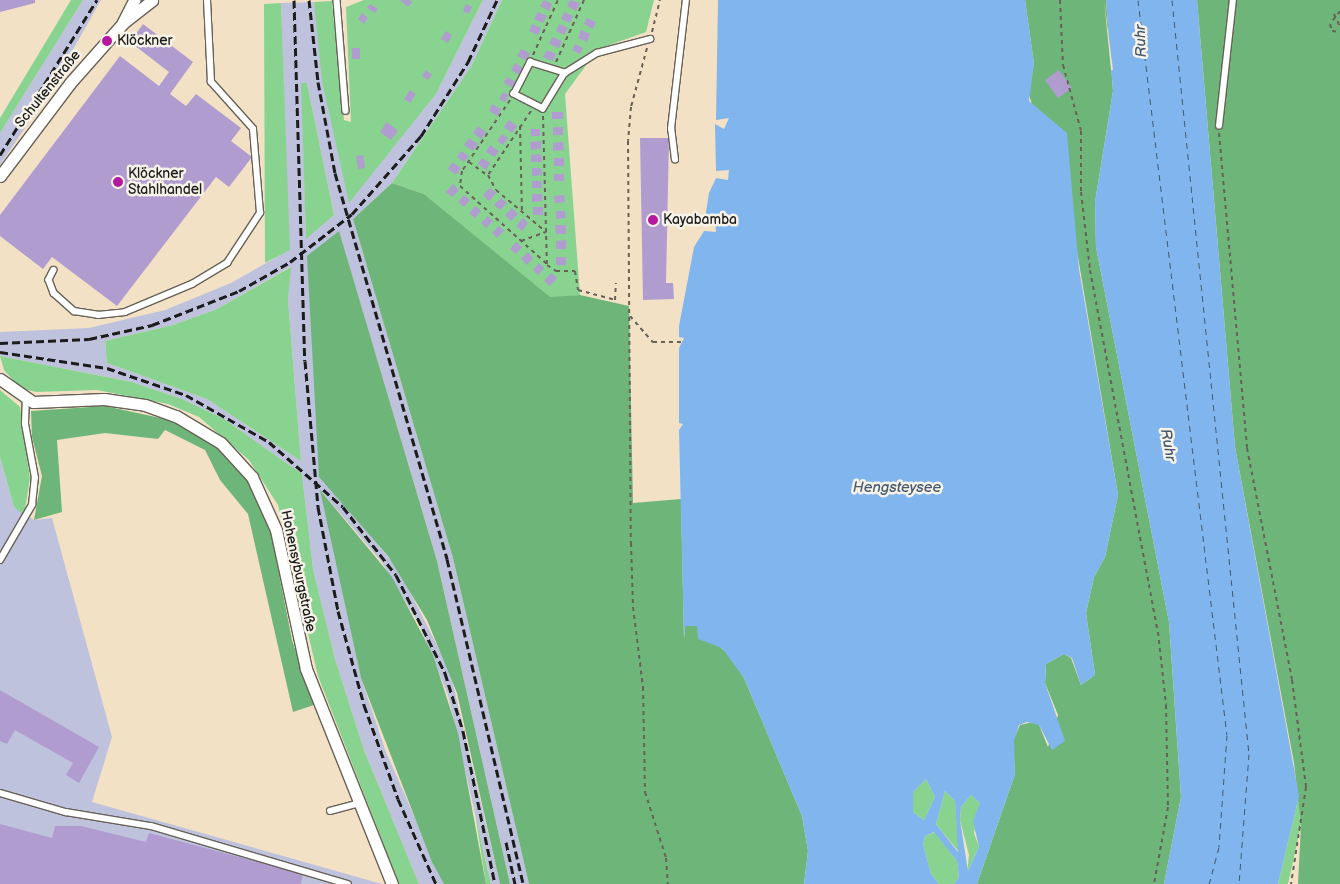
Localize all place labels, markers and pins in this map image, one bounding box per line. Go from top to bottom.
place label: Klöckner [117,33,172,49]
marker: Klöckner [101,35,113,47]
place label: Klöckner Stahlhandel [128,166,202,198]
marker: Klöckner Stahlhandel [112,176,124,188]
place label: Kayabamba [663,212,737,228]
marker: Kayabamba [647,214,659,226]

